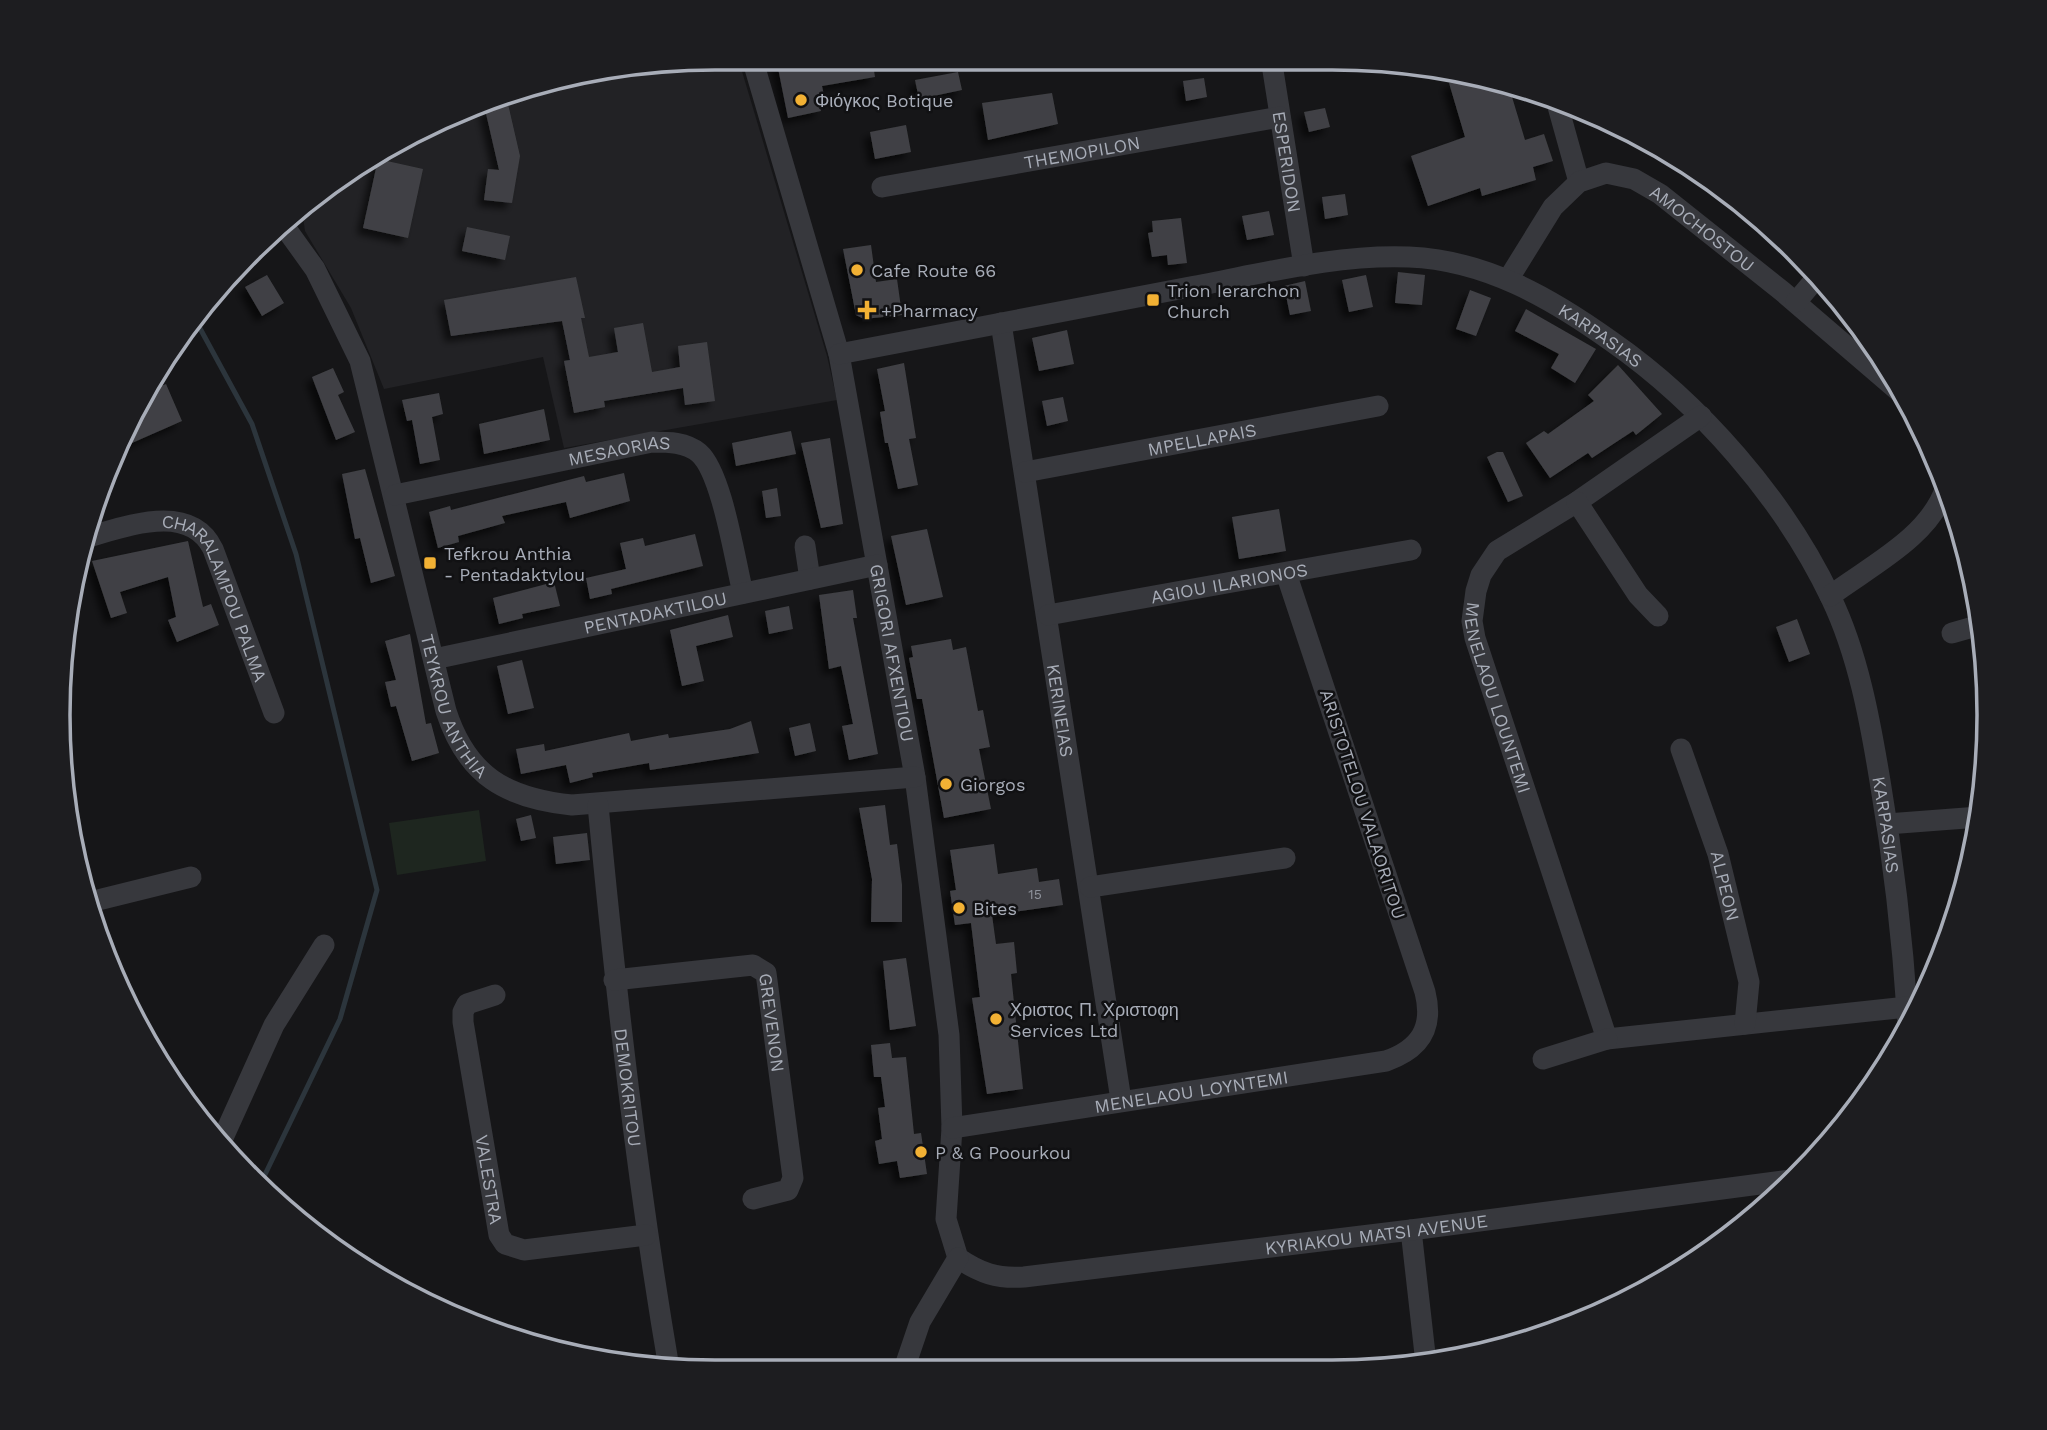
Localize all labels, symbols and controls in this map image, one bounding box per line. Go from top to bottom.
place label: Φιόγκος Botique [815,90,953,111]
marker: Φιόγκος Botique [793,92,809,108]
street label: ESPERIDON [1269,109,1306,214]
street label: THEMOPILON [1022,131,1142,172]
street label: AMOCHOSTOU [1647,180,1759,276]
place label: Cafe Route 66 [871,260,996,281]
marker: Cafe Route 66 [849,262,865,278]
place label: Trion Ierarchon Church [1167,280,1300,322]
marker: Trion Ierarchon Church [1145,292,1161,308]
street label: KARPASIAS [1555,298,1647,371]
place label: +Pharmacy [881,300,979,321]
marker: +Pharmacy [859,302,875,318]
street label: MPELLAPAIS [1146,418,1258,459]
street label: MESAORIAS [566,431,671,470]
street label: CHARALAMPOU PALMA [161,510,272,685]
place label: Tefkrou Anthia - Pentadaktylou [444,543,585,585]
marker: Tefkrou Anthia - Pentadaktylou [422,555,438,571]
street label: AGIOU ILARIONOS [1149,558,1309,607]
street label: GRIGORI AFXENTIOU [866,562,919,743]
street label: PENTADAKTILOU [582,587,729,638]
street label: MENELAOU LOUNTEMI [1461,601,1536,796]
street label: TEYKROU ANTHIA [417,632,492,782]
street label: KERINEIAS [1043,662,1078,758]
street label: ARISTOTELOU VALAORITOU [1316,686,1410,922]
place label: Giorgos [960,774,1025,795]
street label: KARPASIAS [1869,775,1904,874]
marker: Giorgos [938,776,954,792]
street label: ALPEON [1707,849,1744,923]
house number: 15 [1028,886,1042,902]
place label: Bites [973,898,1017,919]
marker: Bites [951,900,967,916]
street label: GREVENON [756,972,789,1073]
place label: Χριστος Π. Χριστοφη Services Ltd [1010,999,1179,1041]
marker: Χριστος Π. Χριστοφη Services Ltd [988,1011,1004,1027]
street label: DEMOKRITOU [611,1027,646,1148]
street label: MENELAOU LOYNTEMI [1093,1066,1290,1116]
street label: VALESTRA [472,1133,508,1226]
place label: P & G Poourkou [935,1142,1071,1163]
marker: P & G Poourkou [913,1144,929,1160]
street label: KYRIAKOU MATSI AVENUE [1264,1210,1489,1258]

